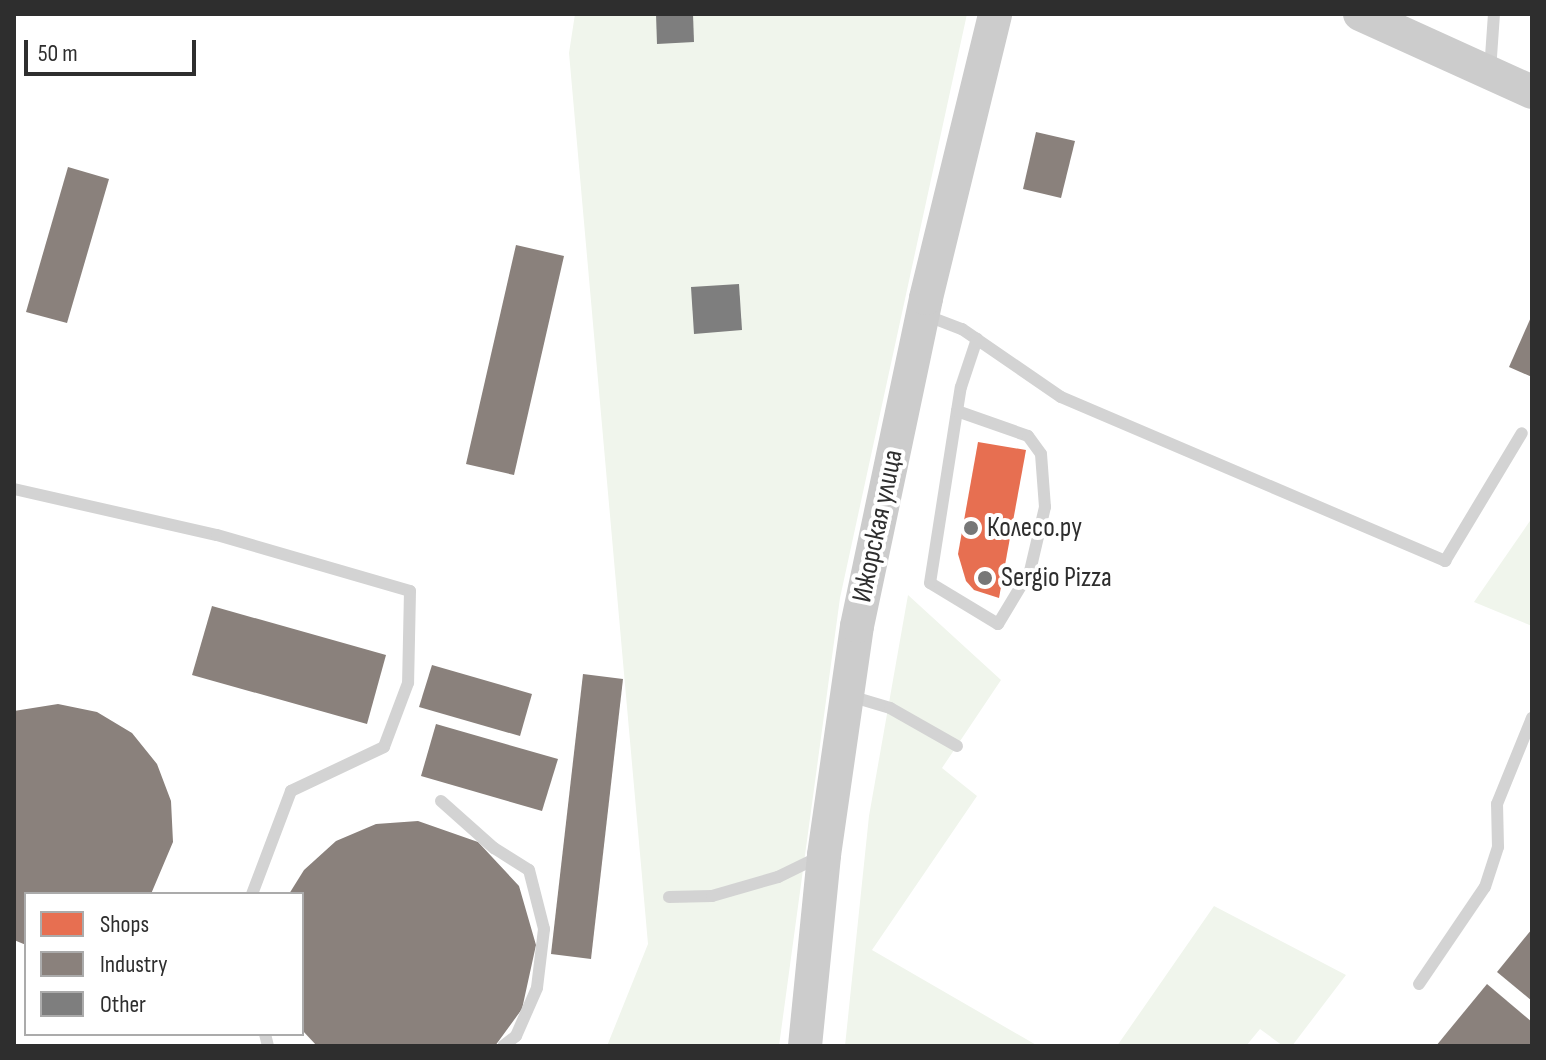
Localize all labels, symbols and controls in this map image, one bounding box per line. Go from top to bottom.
scale bar [28,24,200,74]
text: 50 m [38,39,78,68]
street label: Ижорская улица [845,447,911,605]
place label: Колесо.ру [987,511,1082,545]
marker: Колесо.ру [962,519,980,537]
place label: Sergio Pizza [1001,561,1112,595]
marker: Sergio Pizza [976,569,994,587]
legend [24,892,304,1036]
text: Shops [100,910,149,939]
text: Industry [100,950,167,979]
text: Other [100,990,146,1019]

